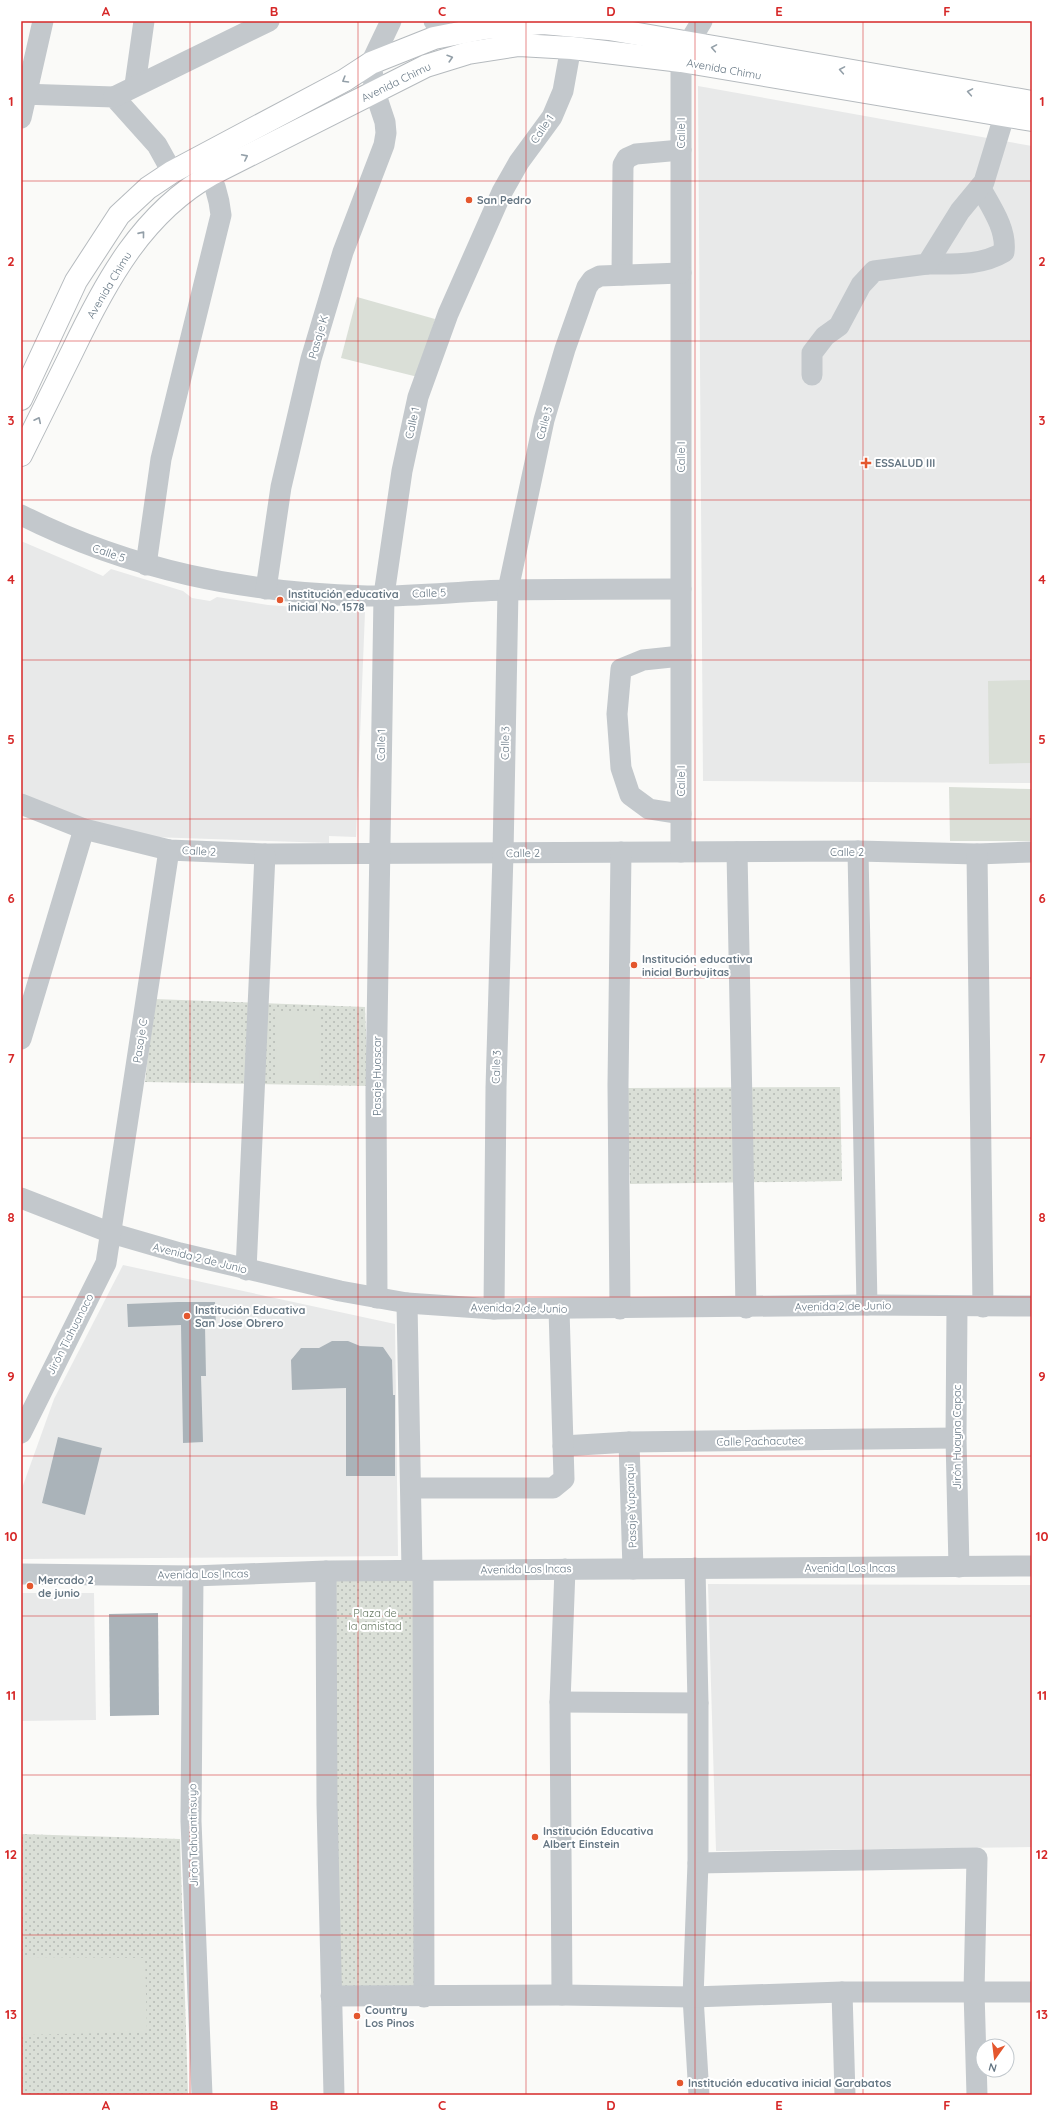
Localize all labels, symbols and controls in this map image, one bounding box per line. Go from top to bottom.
text: A [102,3,111,19]
text: B [270,3,278,19]
text: C [438,3,446,19]
text: D [606,3,616,19]
text: E [775,3,783,19]
text: F [943,3,951,19]
one-way arrow [711,45,717,53]
one-way arrow [447,54,454,63]
street label: Avenida Chimu [685,56,763,82]
street label: Avenida Chimu [359,59,433,105]
one-way arrow [839,67,845,75]
one-way arrow [342,75,349,82]
one-way arrow [967,89,973,97]
text: 1 [8,93,14,109]
text: 1 [1039,93,1045,109]
street label: Calle 1 [527,112,557,146]
street label: Calle I [674,118,688,148]
one-way arrow [241,154,248,162]
place label: San Pedro [477,193,532,207]
marker: San Pedro [464,195,474,205]
one-way arrow [137,231,144,238]
street label: Avenida Chimu [83,249,135,321]
text: 2 [7,253,15,269]
text: 2 [1038,253,1046,269]
street label: Pasaje K [305,314,331,360]
street label: Calle 3 [533,405,555,441]
street label: Calle 1 [402,406,422,440]
text: 3 [8,412,15,428]
text: 3 [1039,412,1046,428]
one-way arrow [33,417,41,424]
street label: Calle I [674,442,688,472]
place label: ESSALUD III [875,456,935,470]
marker: ESSALUD III [860,457,872,469]
street label: Calle 5 [91,541,127,565]
text: 4 [7,571,15,587]
text: 4 [1038,571,1046,587]
street label: Calle 5 [412,585,446,601]
place label: Institución educativa inicial No. 1578 [288,587,399,614]
marker: Institución educativa inicial No. 1578 [275,595,285,605]
street label: Calle 3 [498,726,512,760]
street label: Calle 1 [374,729,388,761]
text: 5 [7,731,15,747]
text: 5 [1038,731,1046,747]
street label: Calle I [674,766,688,796]
street label: Calle 2 [182,843,216,859]
street label: Calle 2 [830,845,864,859]
street label: Calle 2 [506,846,540,860]
text: 6 [7,890,15,906]
text: 6 [1038,890,1046,906]
place label: Institución educativa inicial Burbujitas [642,952,753,979]
marker: Institución educativa inicial Burbujitas [629,960,639,970]
street label: Pasaje C [130,1018,150,1064]
street label: Pasaje Huascar [370,1035,384,1116]
text: 7 [7,1050,15,1066]
street label: Calle 3 [488,1050,504,1084]
text: 7 [1038,1050,1046,1066]
text: 8 [7,1209,15,1225]
text: 8 [1038,1209,1046,1225]
street label: Avenida 2 de Junio [151,1240,249,1277]
street label: Jirón Tiahuanaco [44,1291,97,1377]
street label: Avenida 2 de Junio [795,1298,892,1314]
street label: Avenida 2 de Junio [471,1300,568,1316]
place label: Institución Educativa San Jose Obrero [195,1303,305,1330]
marker: Institución Educativa San Jose Obrero [182,1311,192,1321]
text: 9 [7,1368,15,1384]
text: 9 [1038,1368,1046,1384]
street label: Jirón Huayna Capac [950,1384,964,1489]
street label: Calle Pachacutec [716,1433,804,1449]
street label: Pasaje Yupanqui [623,1464,639,1548]
text: 10 [4,1528,18,1544]
text: 10 [1035,1528,1049,1544]
street label: Avenida Los Incas [480,1561,572,1577]
street label: Avenida Los Incas [804,1561,896,1575]
street label: Avenida Los Incas [157,1566,249,1582]
place label: Mercado 2 de junio [38,1573,94,1600]
marker: Mercado 2 de junio [25,1581,35,1591]
park label: Plaza de la amistad [348,1606,402,1633]
text: 11 [6,1687,16,1703]
text: 11 [1037,1687,1047,1703]
street label: Jirón Tahuantinsuyo [185,1783,201,1887]
place label: Institución Educativa Albert Einstein [543,1824,653,1851]
marker: Institución Educativa Albert Einstein [530,1832,540,1842]
text: 12 [5,1846,17,1862]
text: 12 [1036,1846,1048,1862]
place label: Country Los Pinos [365,2003,414,2030]
text: 13 [5,2006,17,2022]
text: 13 [1036,2006,1048,2022]
marker: Country Los Pinos [352,2011,362,2021]
north arrow [975,2038,1015,2078]
text: N [987,2060,998,2075]
place label: Institución educativa inicial Garabatos [688,2076,891,2090]
marker: Institución educativa inicial Garabatos [675,2078,685,2088]
text: A [102,2097,111,2113]
text: B [270,2097,278,2113]
text: C [438,2097,446,2113]
text: D [606,2097,616,2113]
text: E [775,2097,783,2113]
text: F [943,2097,951,2113]

